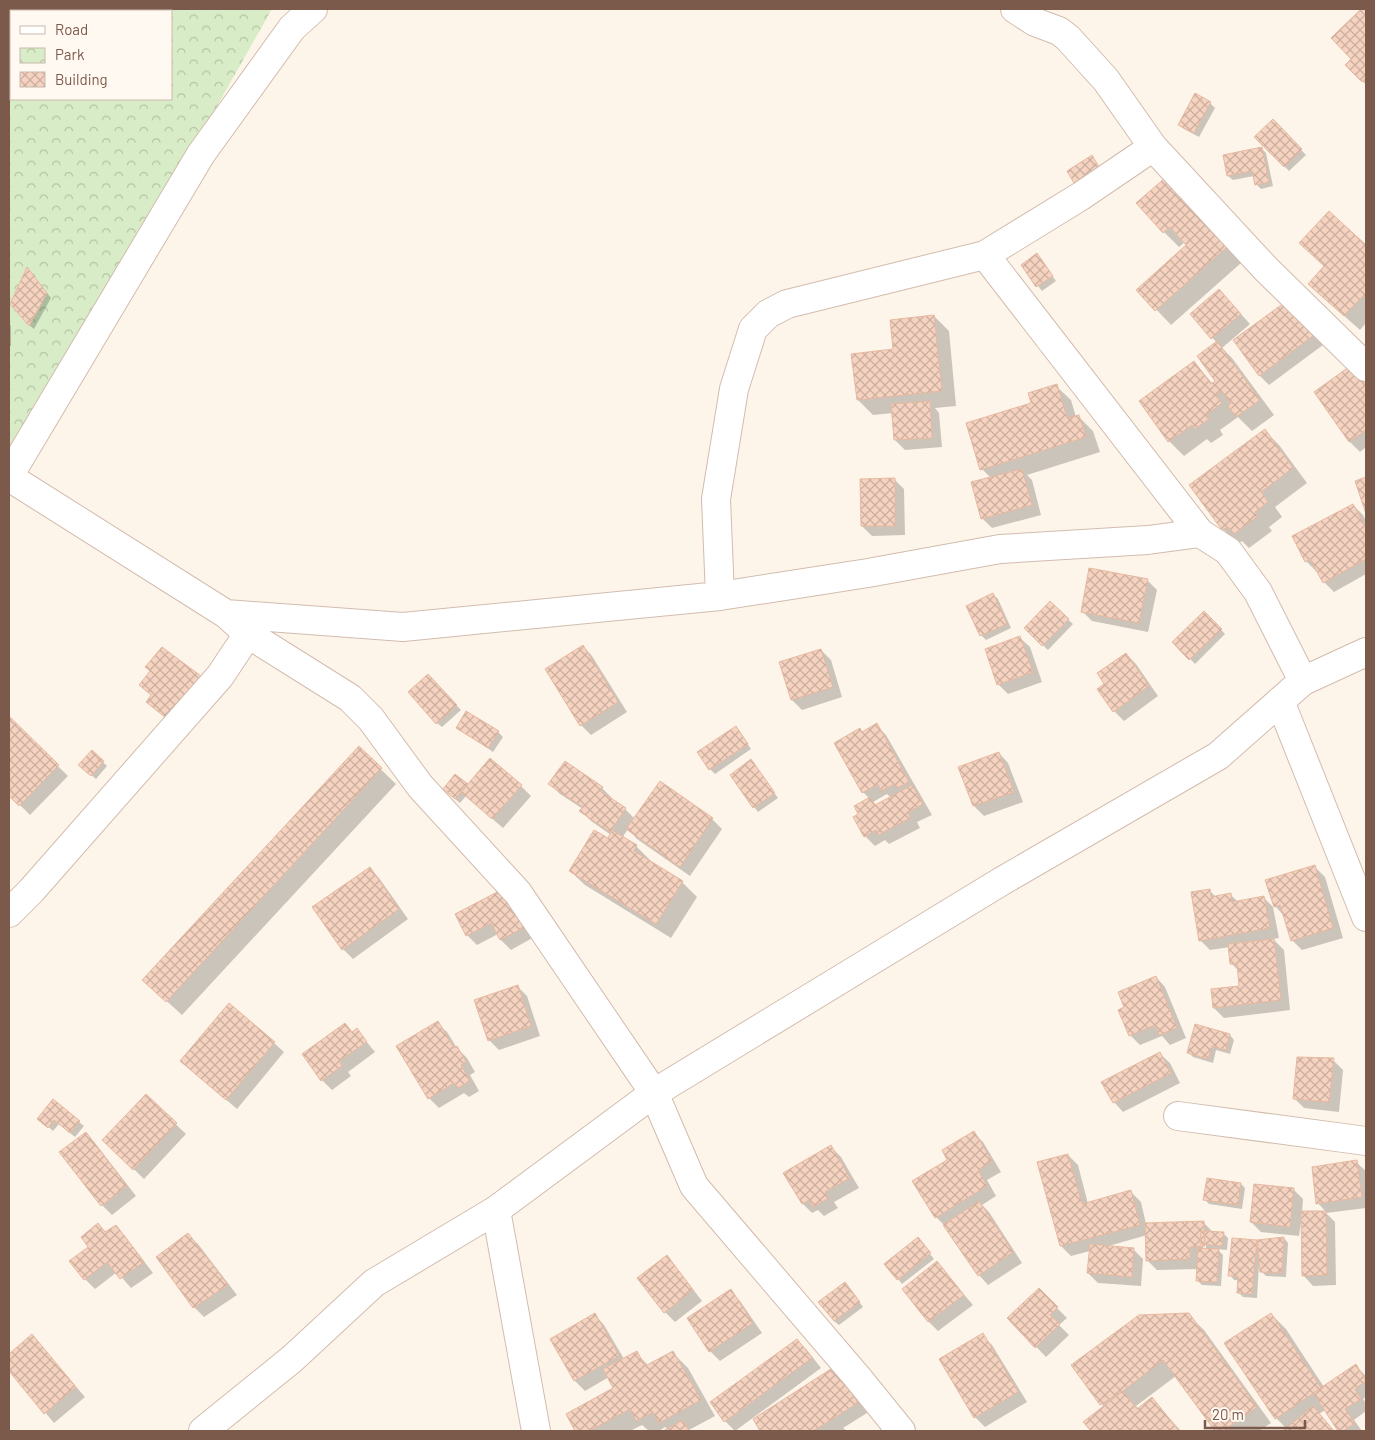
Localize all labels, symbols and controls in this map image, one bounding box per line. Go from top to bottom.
legend [10,10,172,100]
text: Road [55,20,88,38]
text: Park [55,45,85,63]
text: Building [55,70,108,88]
scale bar [1205,1398,1305,1430]
text: 20 m [1212,1405,1244,1423]

